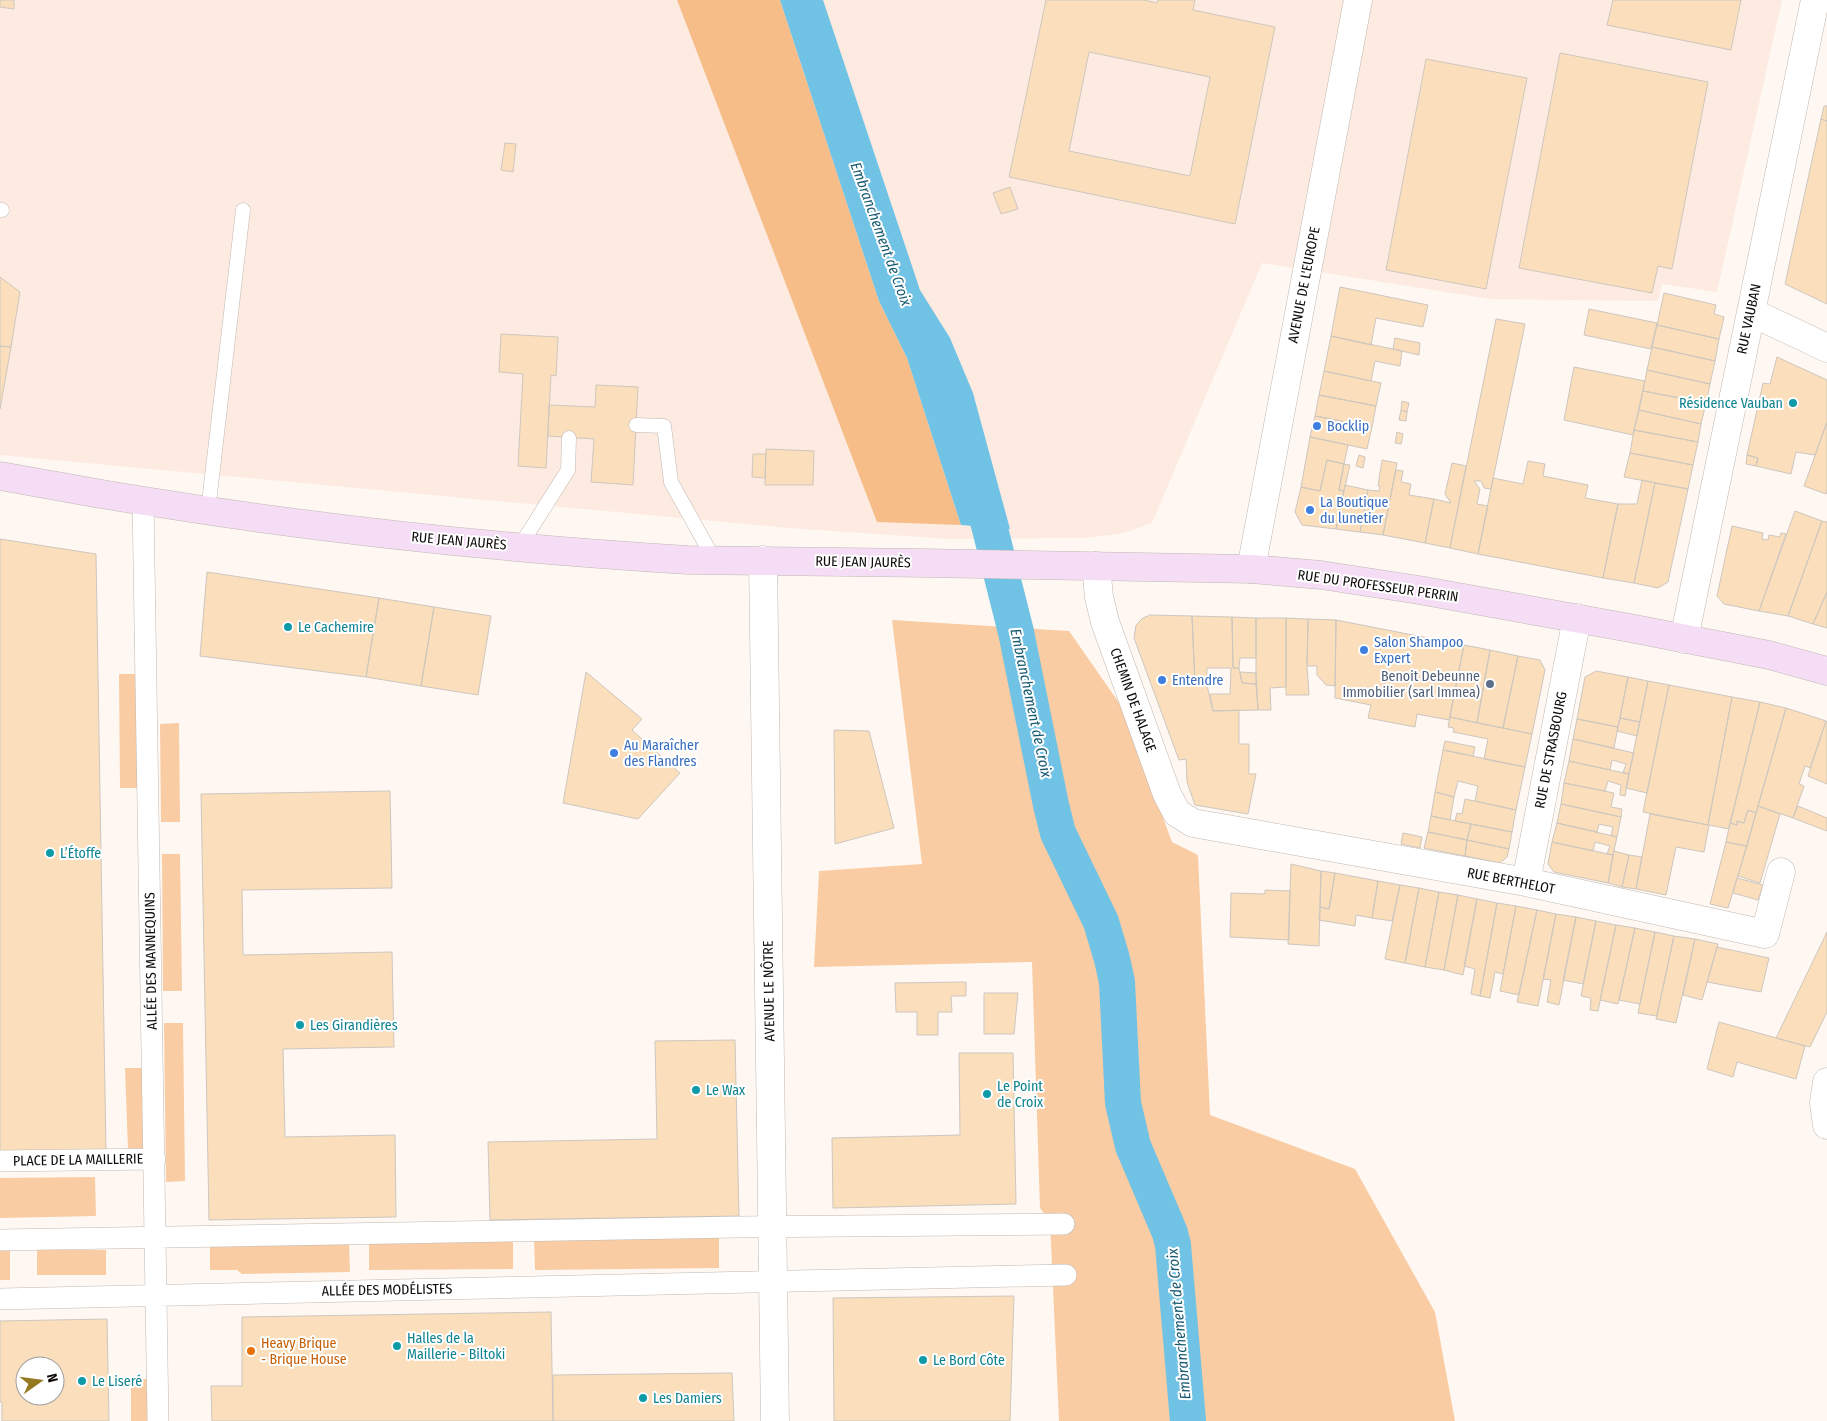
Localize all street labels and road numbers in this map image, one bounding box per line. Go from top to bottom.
street label: AVENUE DE L'EUROPE [1284,225,1324,345]
street label: RUE VAUBAN [1733,282,1765,356]
street label: RUE JEAN JAURÈS [411,527,507,554]
street label: RUE JEAN JAURÈS [815,552,911,571]
street label: RUE DU PROFESSEUR PERRIN [1296,566,1460,606]
street label: CHEMIN DE HALAGE [1106,646,1160,755]
street label: RUE DE STRASBOURG [1531,690,1571,810]
street label: RUE BERTHELOT [1466,864,1557,898]
street label: ALLÉE DES MANNEQUINS [140,892,161,1030]
street label: AVENUE LE NÔTRE [759,940,778,1042]
street label: PLACE DE LA MAILLERIE [13,1150,144,1170]
street label: ALLÉE DES MODÉLISTES [322,1279,453,1300]

